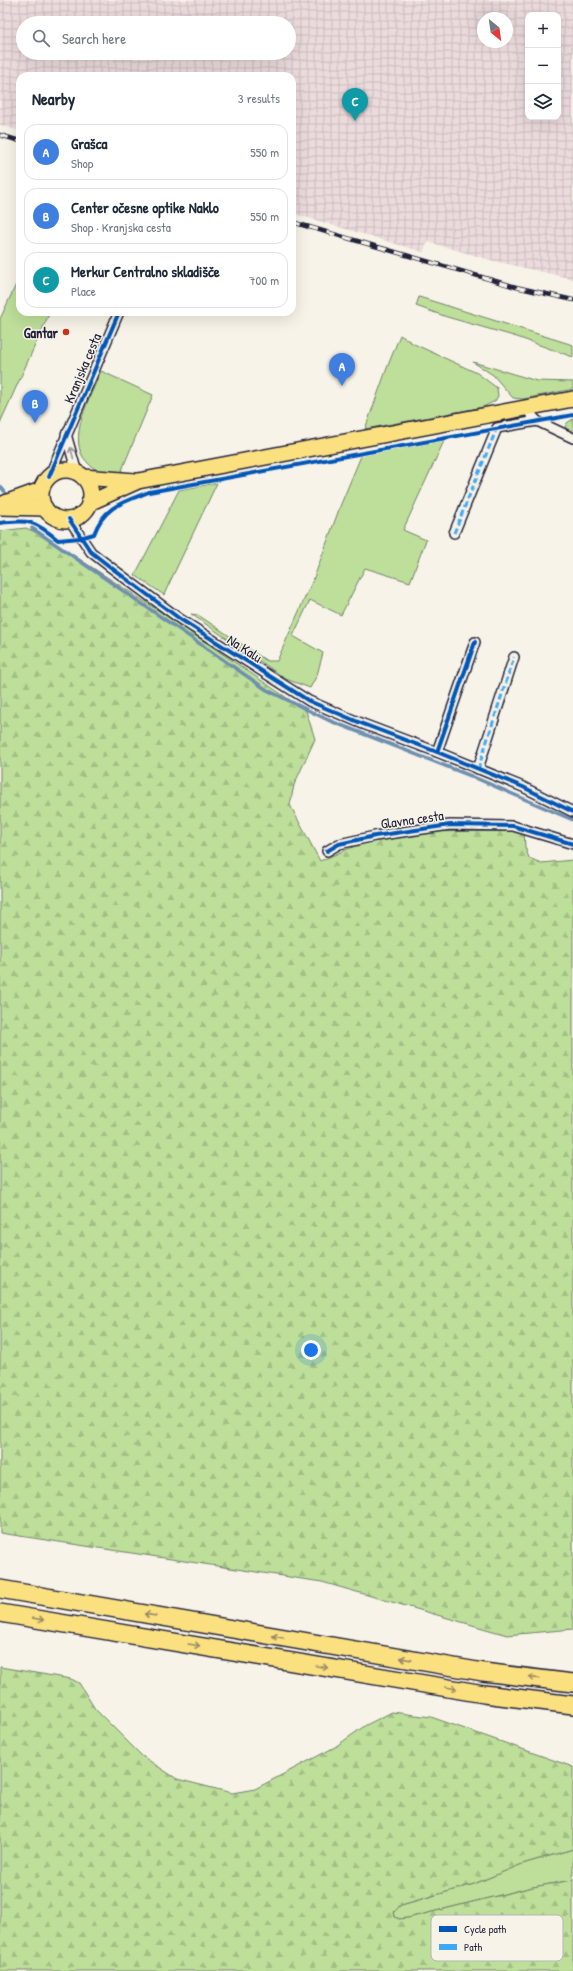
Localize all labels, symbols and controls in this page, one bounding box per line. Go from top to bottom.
north arrow [477,12,513,48]
map controls [525,12,561,120]
button: + [525,12,561,48]
search box [16,16,296,60]
icon: search [30,27,52,49]
text: Search here [62,28,126,49]
button: − [525,48,561,84]
button: layers [525,84,561,120]
text: Nearby [32,87,75,110]
pin: C [342,88,368,121]
text: 3 results [238,89,280,107]
text: Grašca [71,133,107,154]
text: A [43,143,49,161]
text: 550 m [250,143,279,161]
text: Shop [71,154,93,172]
text: Center očesne optike Naklo [71,197,219,218]
text: B [43,207,49,225]
text: 550 m [250,207,279,225]
text: Shop · Kranjska cesta [71,218,171,236]
text: Merkur Centralno skladišče [71,261,220,282]
text: C [42,271,50,289]
text: 700 m [249,271,279,289]
text: Place [71,282,96,300]
place label: Gantar [24,323,59,342]
marker: Gantar [61,327,71,337]
street label: Kranjska cesta [59,330,106,406]
pin: A [329,353,355,386]
pin: B [22,390,48,423]
one-way arrow [67,447,75,460]
street label: Na Kalu [224,630,267,667]
street label: Glavna cesta [379,805,445,833]
your location [301,1340,321,1360]
one-way arrow [143,1611,156,1619]
one-way arrow [32,1615,45,1623]
one-way arrow [272,1633,285,1641]
one-way arrow [187,1641,200,1649]
one-way arrow [400,1655,413,1663]
one-way arrow [316,1663,329,1671]
one-way arrow [528,1675,541,1682]
one-way arrow [444,1684,457,1692]
legend [431,1915,563,1961]
text: Cycle path [464,1922,507,1936]
text: Path [464,1940,482,1954]

